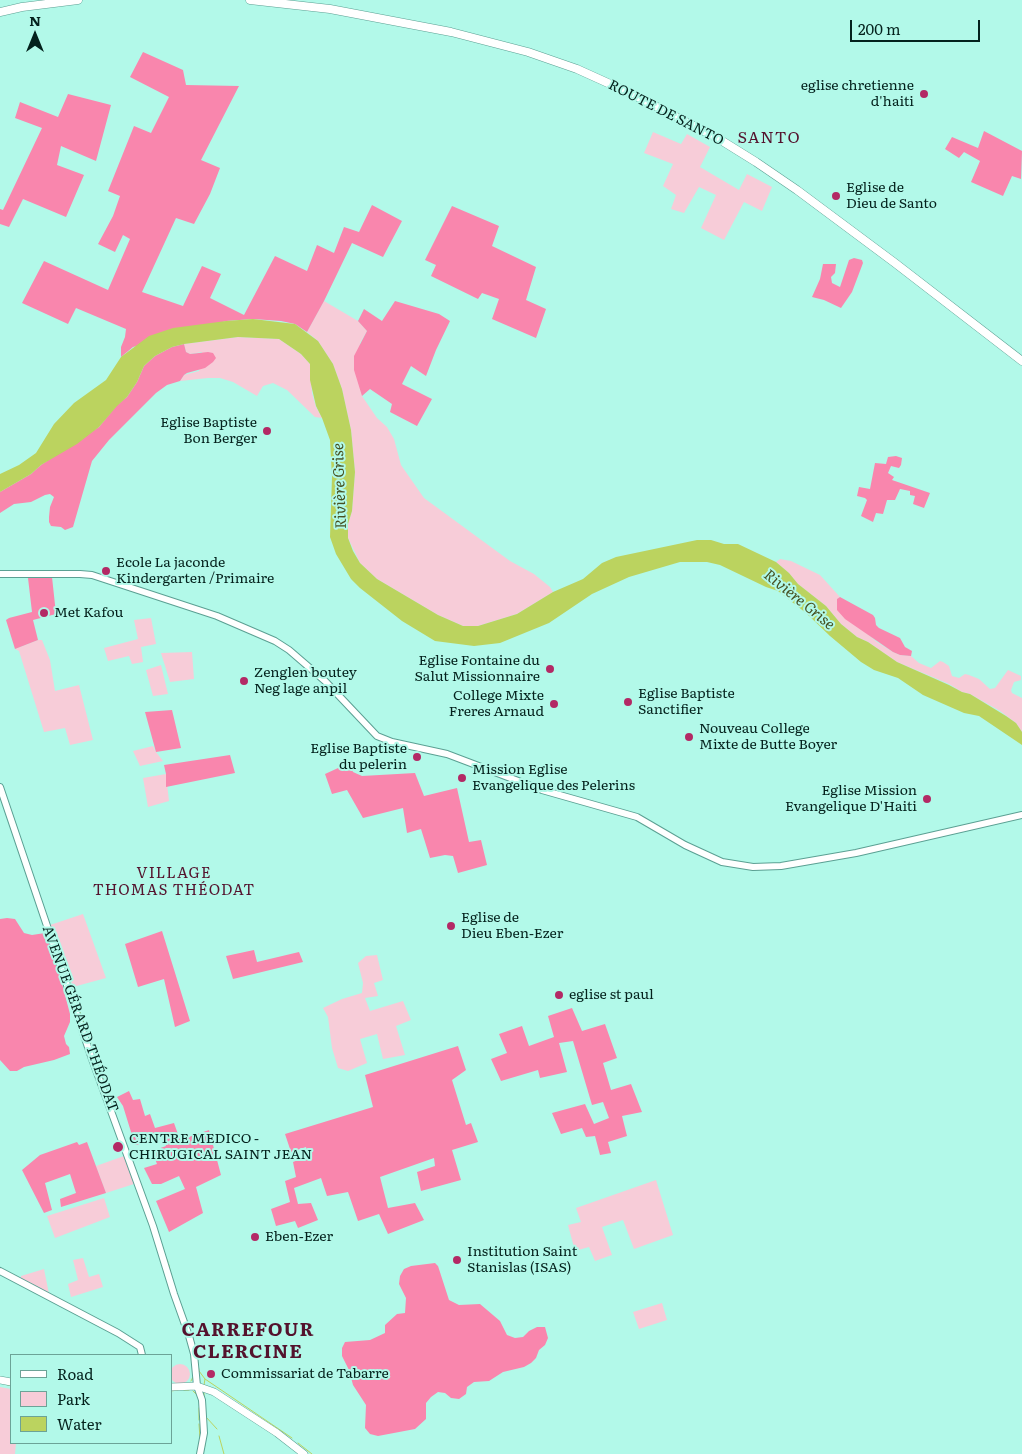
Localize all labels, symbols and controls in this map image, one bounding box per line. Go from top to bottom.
north arrow [10,10,60,60]
text: N [29,10,41,30]
scale bar [852,10,982,42]
text: 200 m [858,17,901,40]
street label: ROUTE DE SANTO [606,77,726,149]
place label: eglise chretienne d'haiti [801,78,914,110]
marker: eglise chretienne d'haiti [918,88,930,100]
district label: SANTO [737,128,801,148]
place label: Eglise de Dieu de Santo [846,180,937,212]
marker: Eglise de Dieu de Santo [830,190,842,202]
place label: Eglise Baptiste Bon Berger [160,415,257,448]
marker: Eglise Baptiste Bon Berger [261,425,273,437]
water label: Rivière Grise [330,443,350,529]
place label: Ecole La jaconde Kindergarten /Primaire [116,555,274,588]
marker: Ecole La jaconde Kindergarten /Primaire [100,565,112,577]
water label: Rivière Grise [760,566,838,634]
place label: Met Kafou [54,605,123,621]
marker: Met Kafou [38,607,50,619]
place label: Eglise Fontaine du Salut Missionnaire [415,653,540,686]
marker: Eglise Fontaine du Salut Missionnaire [544,663,556,675]
place label: Zenglen boutey Neg lage anpil [254,665,357,698]
marker: Zenglen boutey Neg lage anpil [238,675,250,687]
place label: Eglise Baptiste Sanctifier [638,686,735,719]
place label: College Mixte Freres Arnaud [449,688,544,720]
marker: Eglise Baptiste Sanctifier [622,696,634,708]
marker: College Mixte Freres Arnaud [548,698,560,710]
place label: Nouveau College Mixte de Butte Boyer [699,721,837,754]
marker: Nouveau College Mixte de Butte Boyer [683,731,695,743]
place label: Eglise Baptiste du pelerin [310,741,407,774]
marker: Eglise Baptiste du pelerin [411,751,423,763]
place label: Mission Eglise Evangelique des Pelerins [472,762,635,794]
marker: Mission Eglise Evangelique des Pelerins [456,772,468,784]
place label: Eglise Mission Evangelique D'Haiti [785,783,917,816]
marker: Eglise Mission Evangelique D'Haiti [921,793,933,805]
district label: VILLAGE THOMAS THÉODAT [91,865,257,900]
place label: Eglise de Dieu Eben-Ezer [461,910,563,942]
marker: Eglise de Dieu Eben-Ezer [445,920,457,932]
street label: AVENUE GÉRARD THÉODAT [38,923,122,1115]
place label: eglise st paul [569,987,654,1003]
marker: eglise st paul [553,989,565,1001]
place label: CENTRE MEDICO - CHIRUGICAL SAINT JEAN [129,1131,312,1164]
marker: CENTRE MEDICO - CHIRUGICAL SAINT JEAN [111,1140,125,1154]
place label: Eben-Ezer [265,1229,333,1245]
marker: Eben-Ezer [249,1231,261,1243]
place label: Institution Saint Stanislas (ISAS) [467,1244,577,1276]
marker: Institution Saint Stanislas (ISAS) [451,1254,463,1266]
district label: CARREFOUR CLERCINE [180,1319,316,1363]
legend [10,1354,172,1444]
text: Road [57,1362,93,1385]
place label: Commissariat de Tabarre [221,1366,389,1382]
marker: Commissariat de Tabarre [205,1368,217,1380]
text: Park [57,1387,90,1410]
text: Water [57,1412,102,1435]

